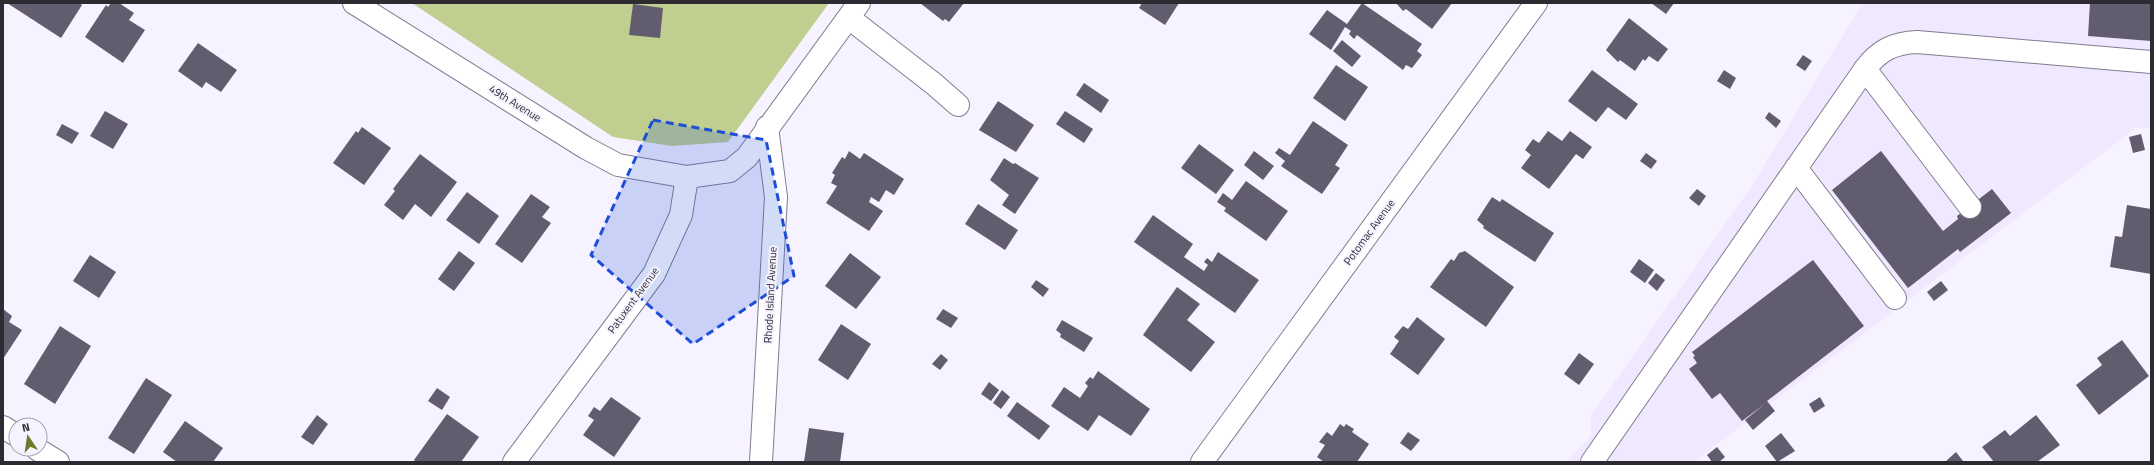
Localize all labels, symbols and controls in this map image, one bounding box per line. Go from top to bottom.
street label: 49th Avenue [486,81,545,126]
street label: Potomac Avenue [1340,195,1399,268]
street label: Rhode Island Avenue [759,246,781,344]
street label: Patuxent Avenue [603,263,663,337]
north arrow [8,417,48,457]
text: N [20,419,31,436]

